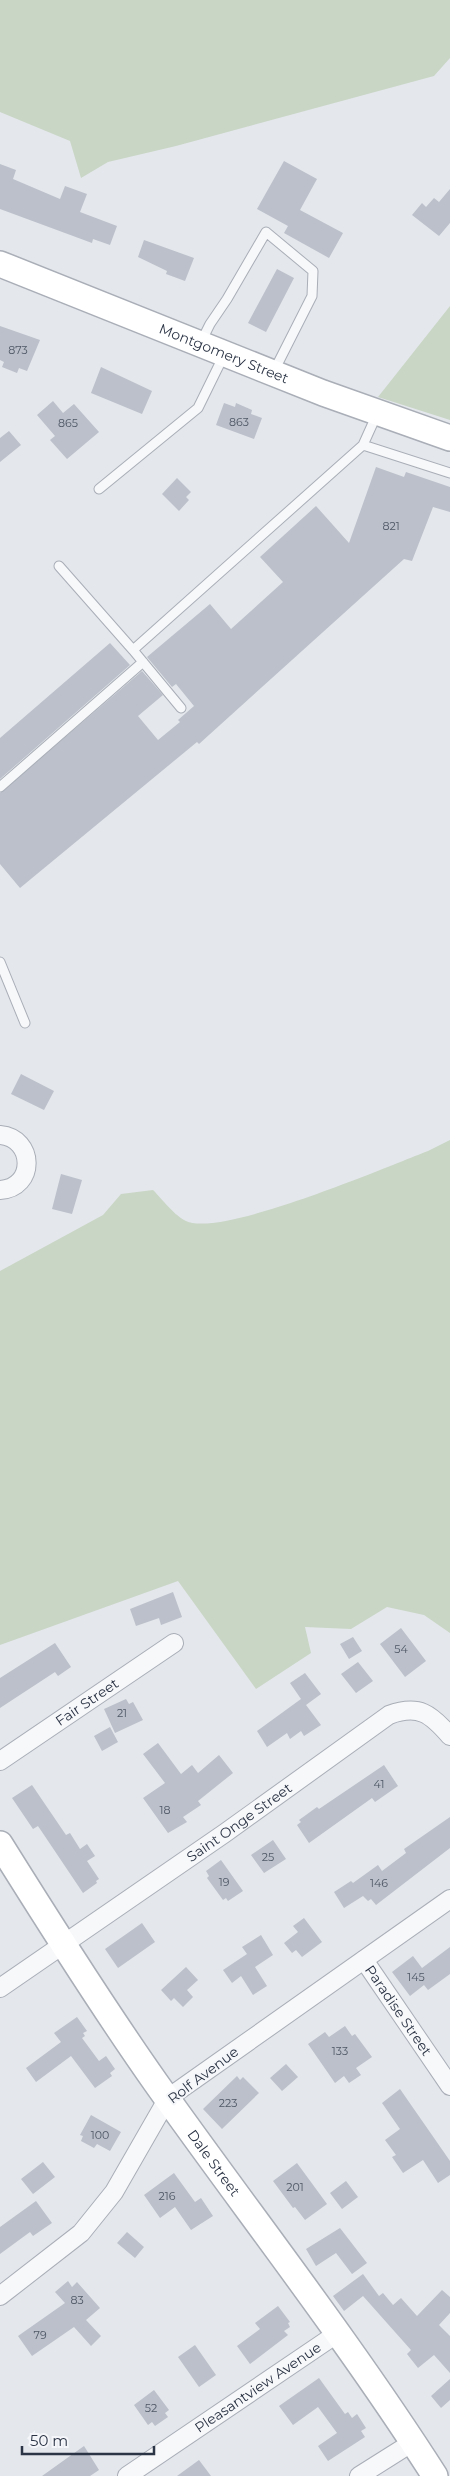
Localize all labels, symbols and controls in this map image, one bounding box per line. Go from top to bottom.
street label: Montgomery Street [156,319,291,387]
house number: 873 [8,343,28,357]
house number: 863 [229,415,249,429]
house number: 865 [58,416,78,430]
house number: 821 [382,519,400,533]
house number: 54 [394,1642,408,1656]
street label: Fair Street [52,1674,122,1730]
house number: 21 [117,1706,127,1720]
house number: 41 [374,1777,384,1791]
street label: Saint Onge Street [183,1779,296,1866]
house number: 18 [160,1803,171,1817]
house number: 25 [262,1850,274,1864]
house number: 19 [219,1875,230,1889]
house number: 146 [370,1876,388,1890]
street label: Paradise Street [361,1962,436,2060]
house number: 145 [407,1970,425,1984]
street label: Rolf Avenue [164,2043,242,2107]
house number: 133 [332,2044,348,2058]
house number: 223 [219,2096,237,2110]
street label: Dale Street [183,2126,244,2200]
house number: 100 [91,2128,109,2142]
house number: 201 [286,2180,304,2194]
house number: 216 [159,2189,176,2203]
house number: 83 [70,2293,84,2307]
house number: 79 [33,2328,47,2342]
street label: Pleasantview Avenue [191,2338,325,2437]
house number: 52 [145,2401,157,2415]
scale bar [22,2424,155,2456]
text: 50 m [30,2431,68,2450]

